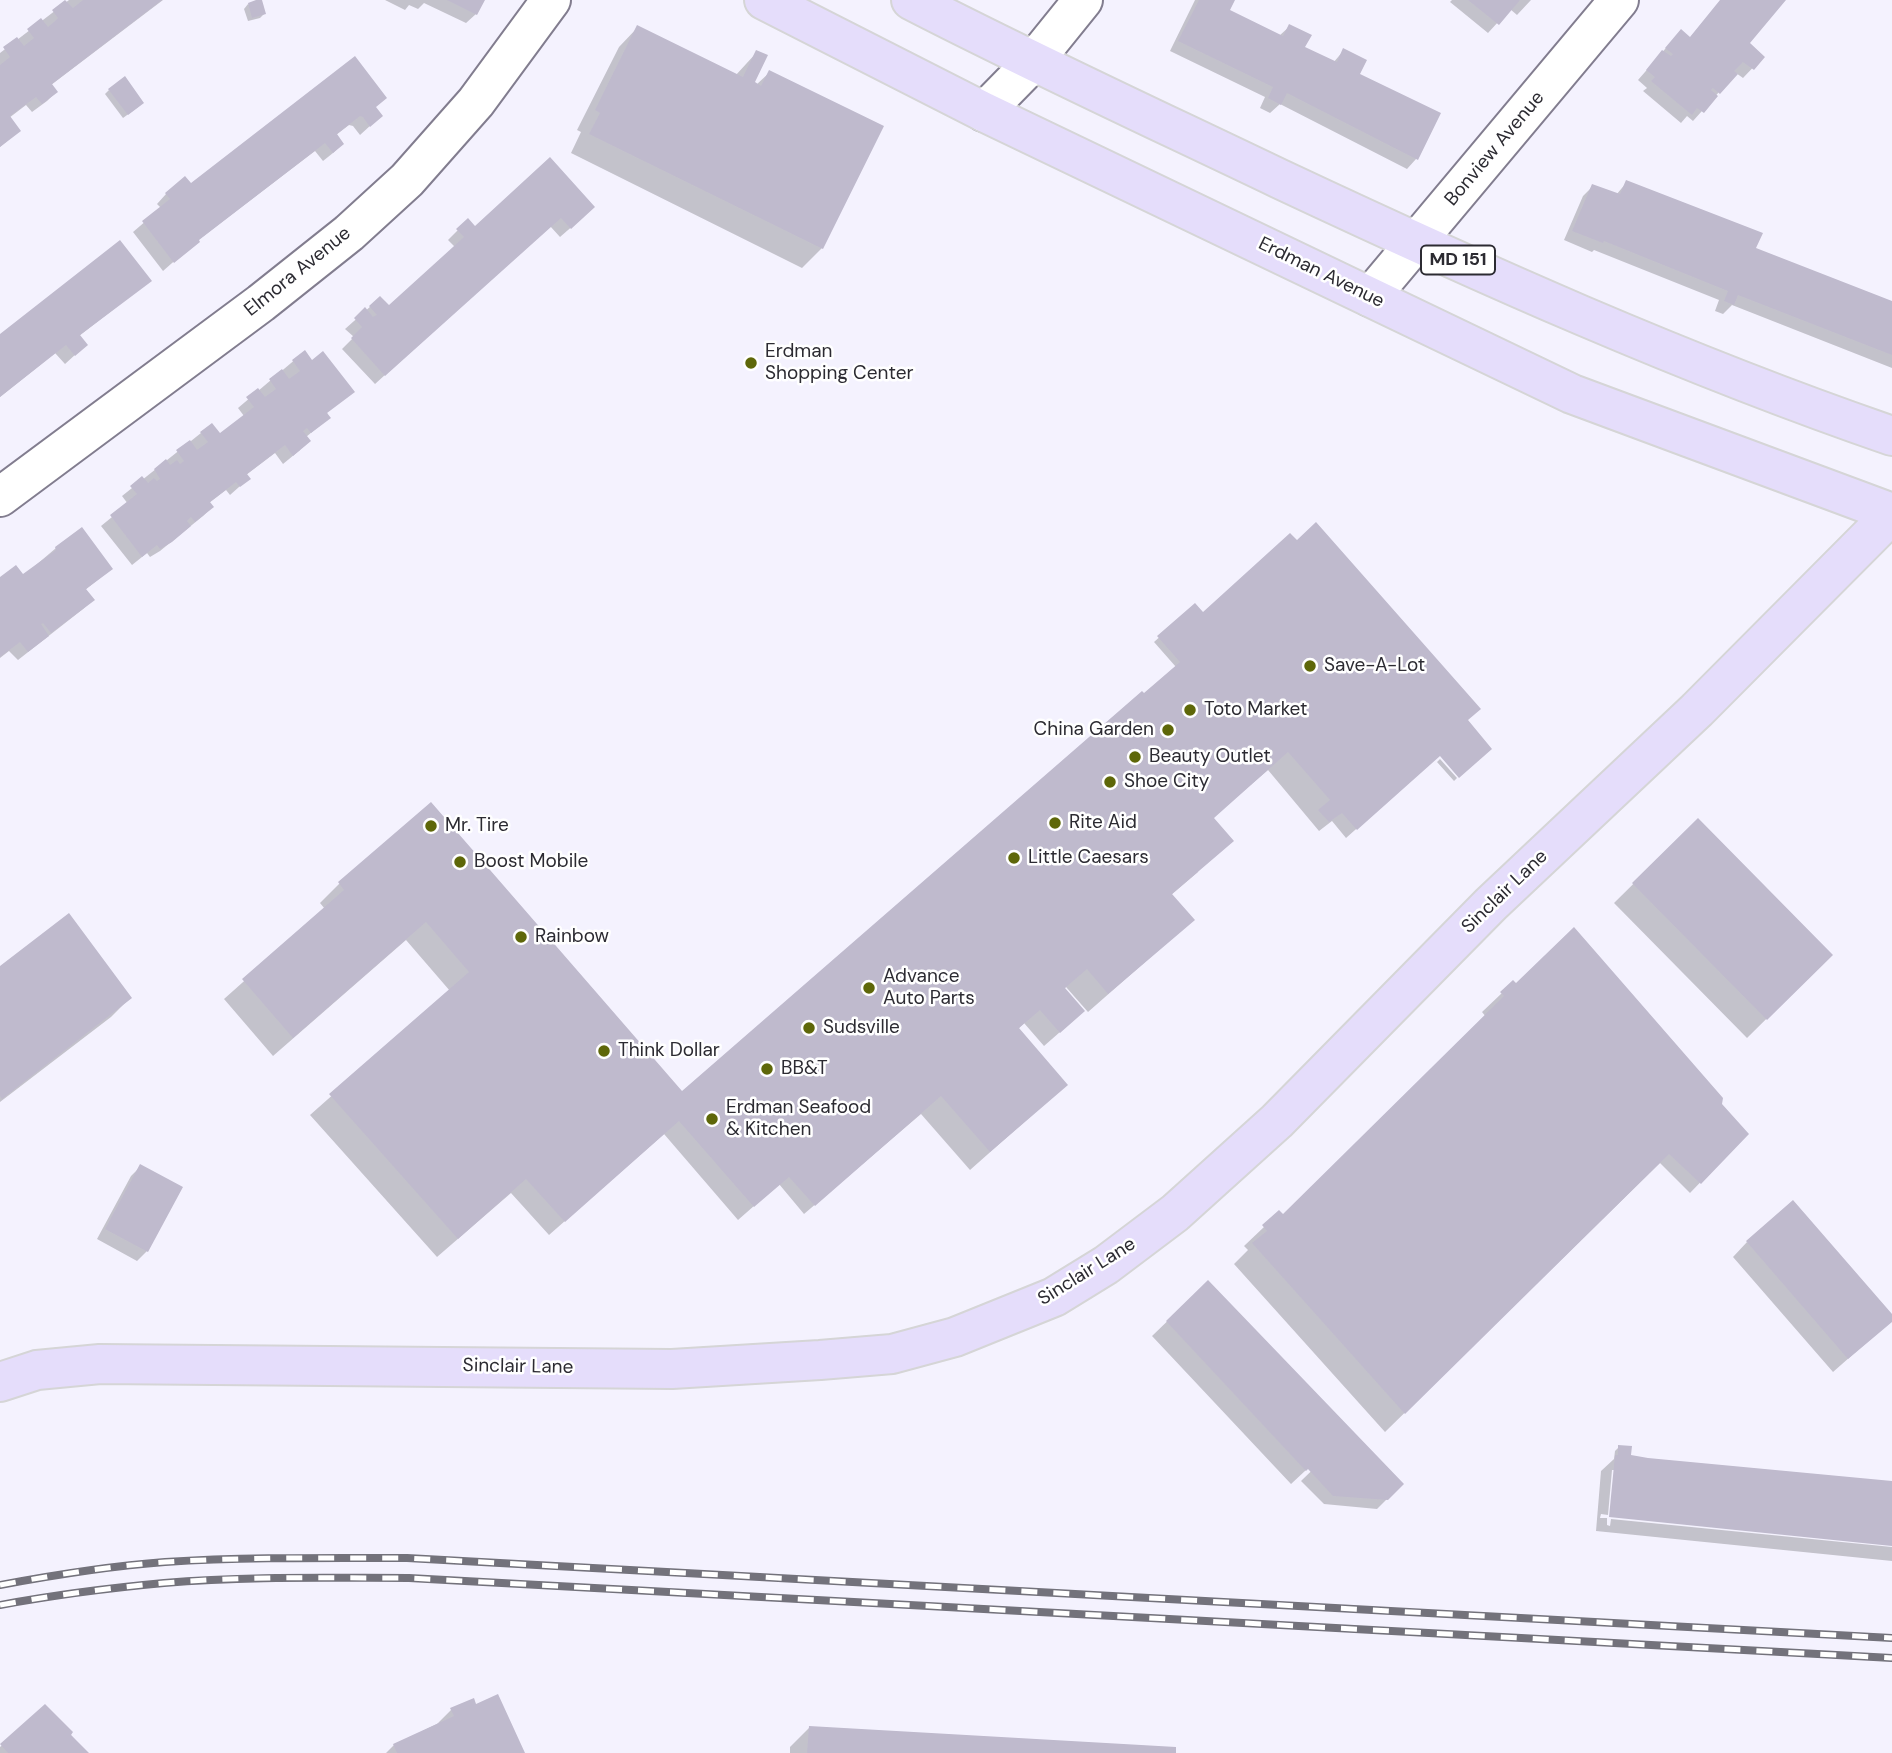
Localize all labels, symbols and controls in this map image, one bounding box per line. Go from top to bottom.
street label: Bonview Avenue [1440,87,1550,211]
street label: Elmora Avenue [240,222,356,322]
street label: Erdman Avenue [1254,233,1388,313]
road number: MD 151 [1421,246,1495,274]
place label: Erdman Shopping Center [765,341,913,385]
marker: Erdman Shopping Center [743,355,759,371]
place label: Save-A-Lot [1324,655,1425,677]
marker: Save-A-Lot [1302,658,1318,674]
place label: Toto Market [1204,699,1307,721]
marker: Toto Market [1182,702,1198,718]
place label: China Garden [1034,719,1154,741]
marker: China Garden [1160,722,1176,738]
place label: Beauty Outlet [1149,746,1271,768]
marker: Beauty Outlet [1127,749,1143,765]
place label: Shoe City [1124,771,1209,793]
marker: Shoe City [1102,774,1118,790]
place label: Rite Aid [1069,812,1137,834]
place label: Mr. Tire [445,815,509,837]
marker: Rite Aid [1047,815,1063,831]
marker: Mr. Tire [423,818,439,834]
street label: Sinclair Lane [1457,845,1553,939]
place label: Little Caesars [1028,847,1149,869]
marker: Little Caesars [1006,850,1022,866]
place label: Boost Mobile [474,851,588,873]
marker: Boost Mobile [452,854,468,870]
place label: Rainbow [535,926,609,948]
marker: Rainbow [513,929,529,945]
place label: Advance Auto Parts [883,966,975,1010]
marker: Advance Auto Parts [861,980,877,996]
place label: Sudsville [823,1017,900,1039]
marker: Sudsville [801,1020,817,1036]
place label: Think Dollar [618,1040,720,1062]
marker: Think Dollar [596,1043,612,1059]
place label: BB&T [781,1058,828,1080]
marker: BB&T [759,1061,775,1077]
place label: Erdman Seafood & Kitchen [726,1097,871,1141]
marker: Erdman Seafood & Kitchen [704,1111,720,1127]
street label: Sinclair Lane [1034,1233,1140,1311]
street label: Sinclair Lane [463,1355,573,1379]

